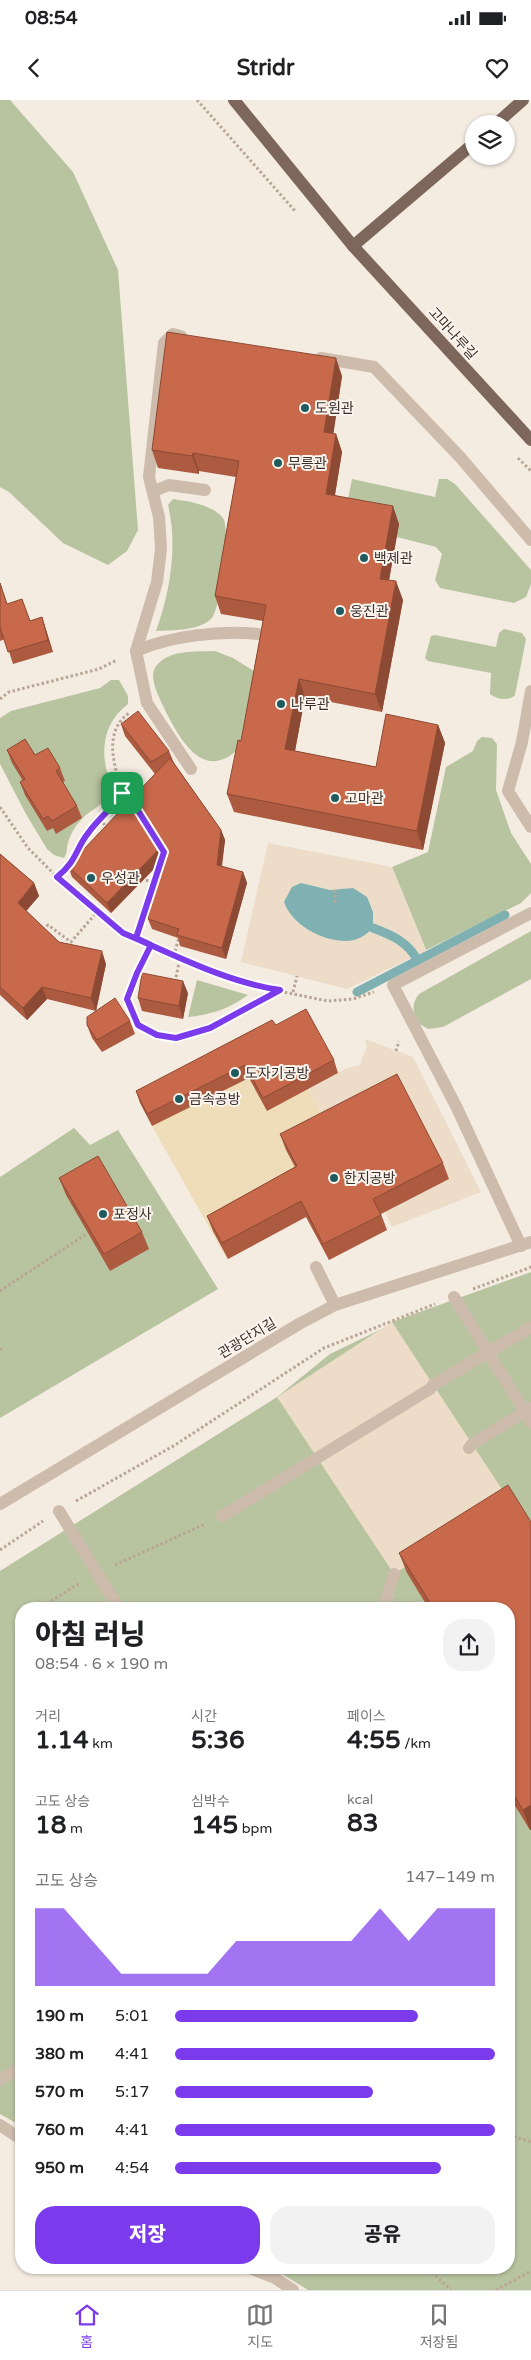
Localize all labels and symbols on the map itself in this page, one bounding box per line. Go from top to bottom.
street label: 고마나루길 [425,304,480,363]
place label: 도원관 [315,400,354,417]
marker: 도원관 [299,402,311,414]
place label: 무릉관 [288,455,327,472]
marker: 무릉관 [272,457,284,469]
place label: 백제관 [374,550,413,567]
marker: 백제관 [358,552,370,564]
place label: 웅진관 [350,603,389,620]
marker: 웅진관 [334,605,346,617]
place label: 나루관 [291,696,330,713]
marker: 나루관 [275,698,287,710]
pin [101,772,143,814]
place label: 고마관 [345,790,384,807]
marker: 고마관 [329,792,341,804]
place label: 우성관 [101,870,140,887]
marker: 우성관 [85,872,97,884]
place label: 도자기공방 [245,1065,310,1082]
marker: 도자기공방 [229,1067,241,1079]
place label: 금속공방 [189,1091,241,1108]
marker: 금속공방 [173,1093,185,1105]
place label: 한지공방 [344,1170,396,1187]
marker: 한지공방 [328,1172,340,1184]
place label: 포정사 [113,1206,152,1223]
marker: 포정사 [97,1208,109,1220]
street label: 관광단지길 [215,1315,279,1362]

